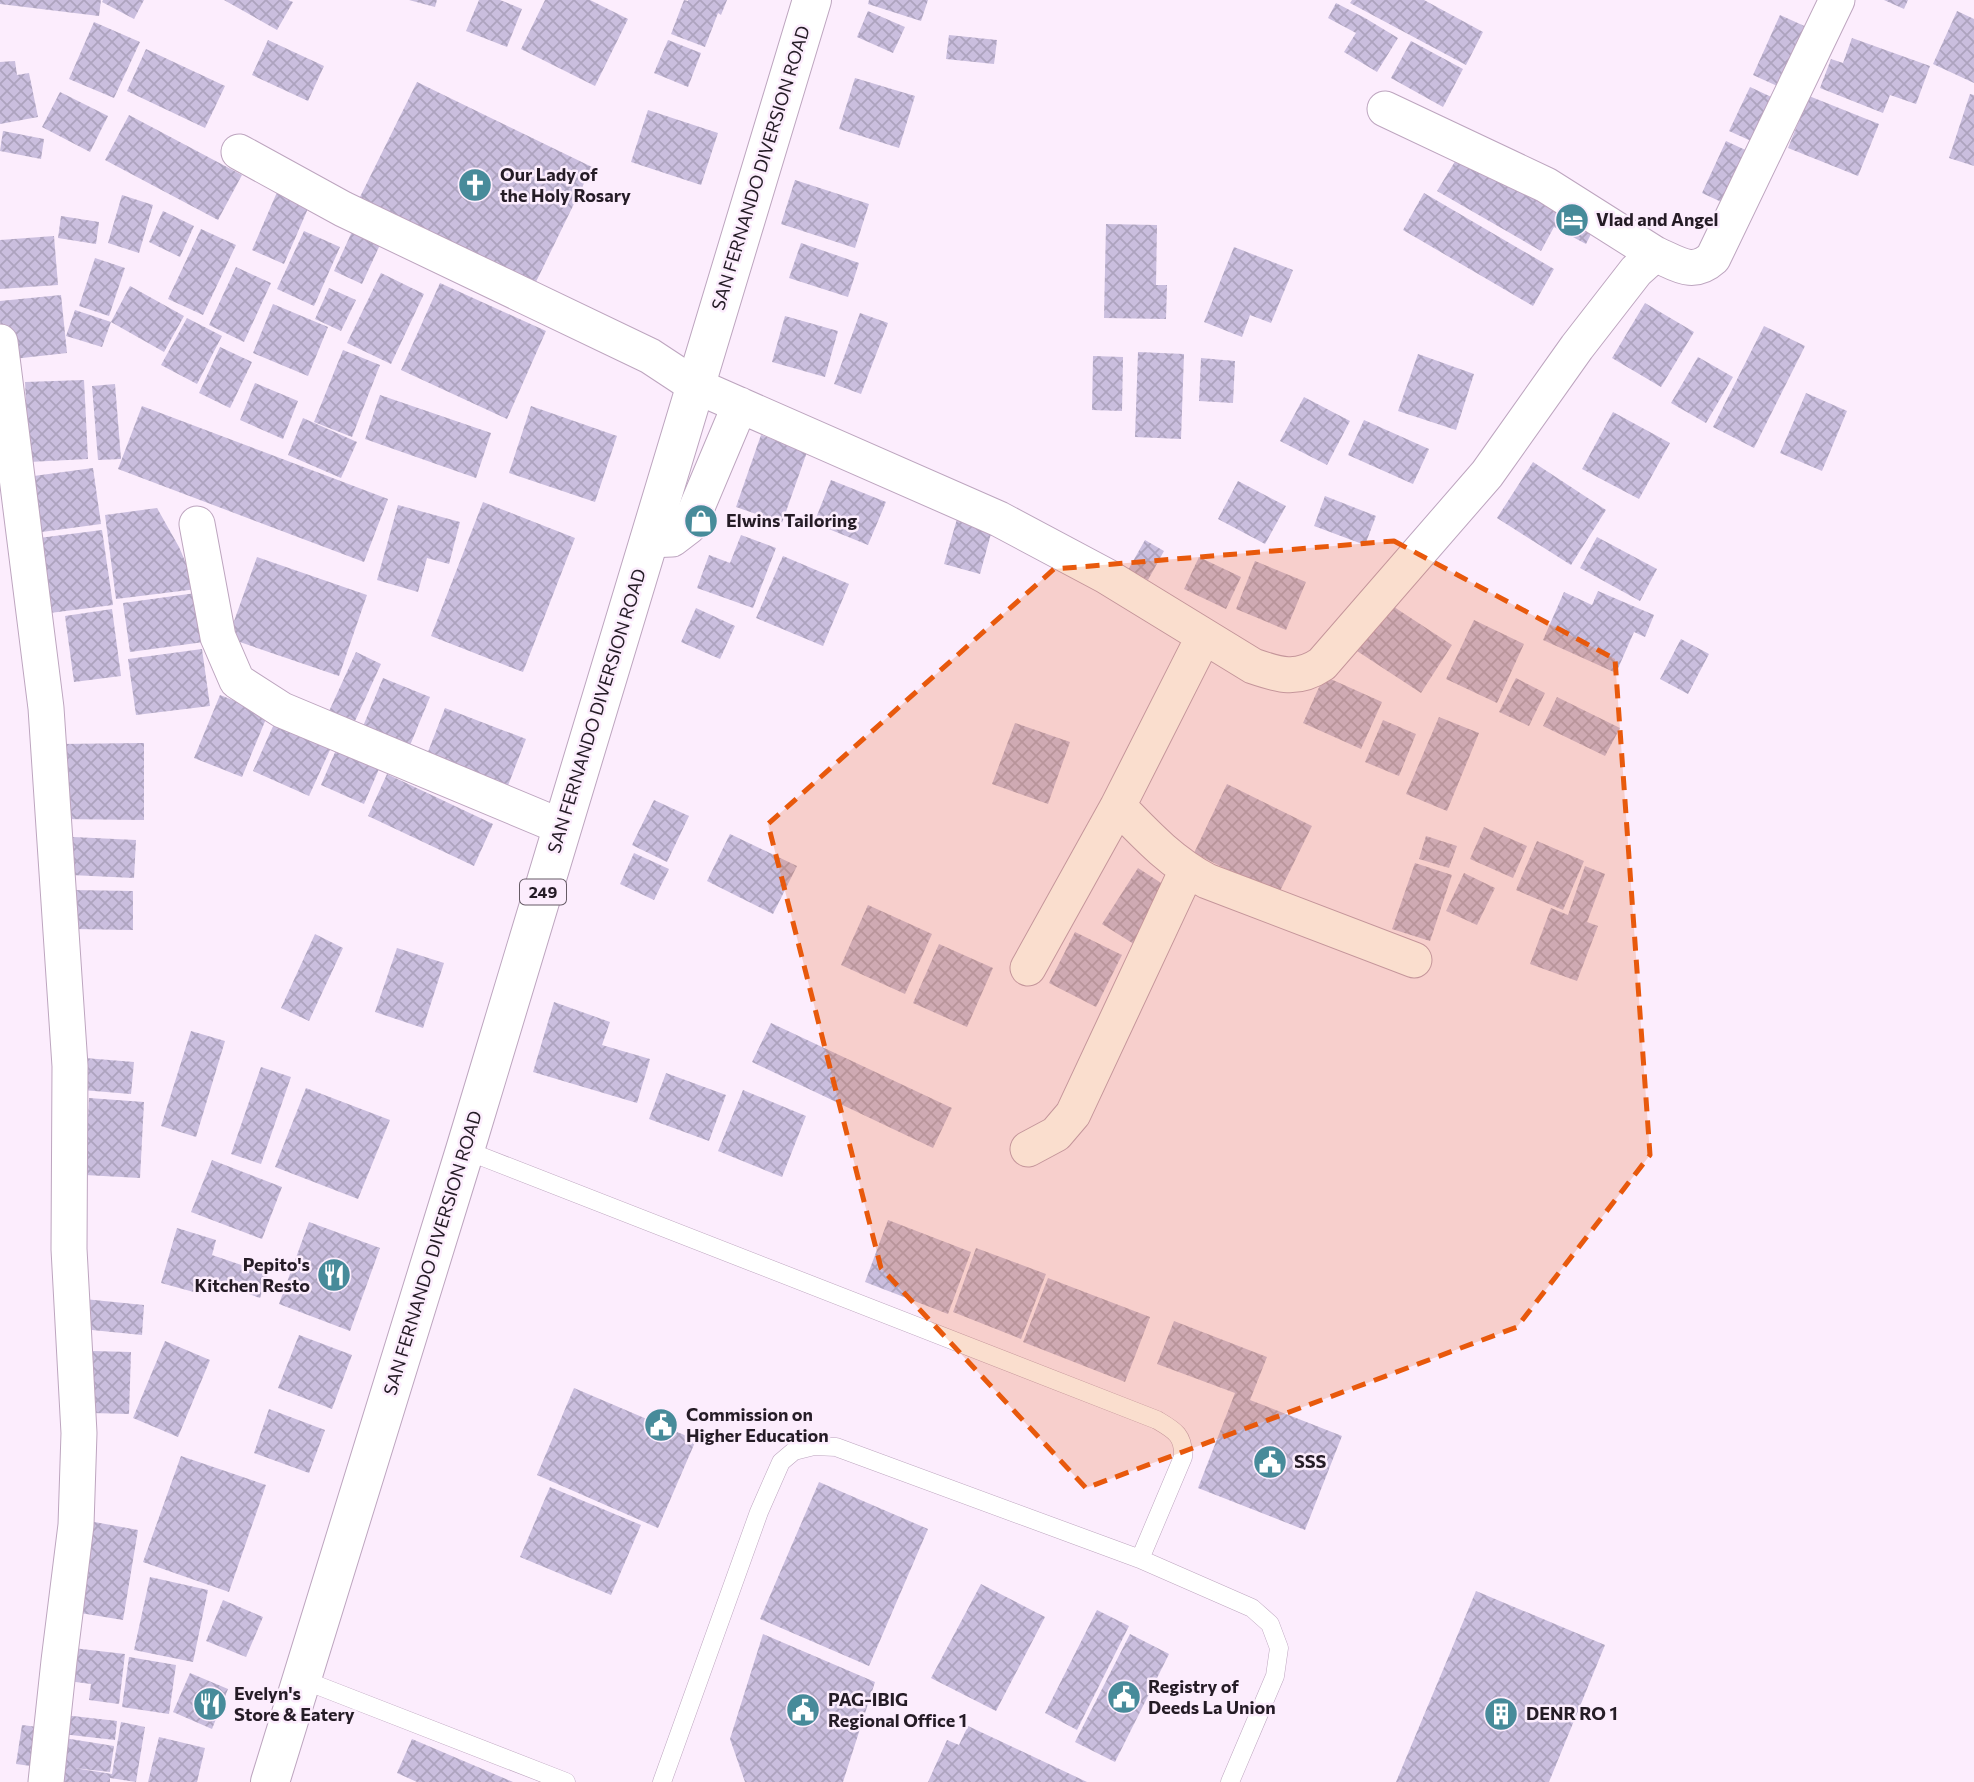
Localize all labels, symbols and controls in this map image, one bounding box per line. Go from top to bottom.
street label: SAN FERNANDO DIVERSION ROAD [706,23,814,313]
place label: Our Lady of the Holy Rosary [500,163,631,206]
church icon: Our Lady of the Holy Rosary [456,166,494,204]
hotel icon: Vlad and Angel [1553,201,1591,239]
place label: Vlad and Angel [1596,208,1718,230]
shop icon: Elwins Tailoring [682,502,720,540]
place label: Elwins Tailoring [726,509,857,531]
street label: SAN FERNANDO DIVERSION ROAD [542,566,650,856]
road number: 249 [520,880,566,904]
street label: SAN FERNANDO DIVERSION ROAD [378,1108,486,1398]
place label: Pepito's Kitchen Resto [195,1253,310,1296]
restaurant icon: Pepito's Kitchen Resto [315,1256,353,1294]
place label: Commission on Higher Education [686,1403,829,1446]
public building icon: Commission on Higher Education [642,1406,680,1444]
public building icon: SSS [1251,1443,1289,1481]
place label: SSS [1294,1450,1327,1472]
place label: Registry of Deeds La Union [1148,1675,1276,1718]
public building icon: Registry of Deeds La Union [1105,1678,1143,1716]
place label: Evelyn's Store & Eatery [234,1682,355,1725]
restaurant icon: Evelyn's Store & Eatery [191,1685,229,1723]
place label: PAG-IBIG Regional Office 1 [828,1688,967,1731]
public building icon: PAG-IBIG Regional Office 1 [784,1691,822,1729]
building icon: DENR RO 1 [1482,1695,1520,1733]
place label: DENR RO 1 [1526,1702,1618,1724]

